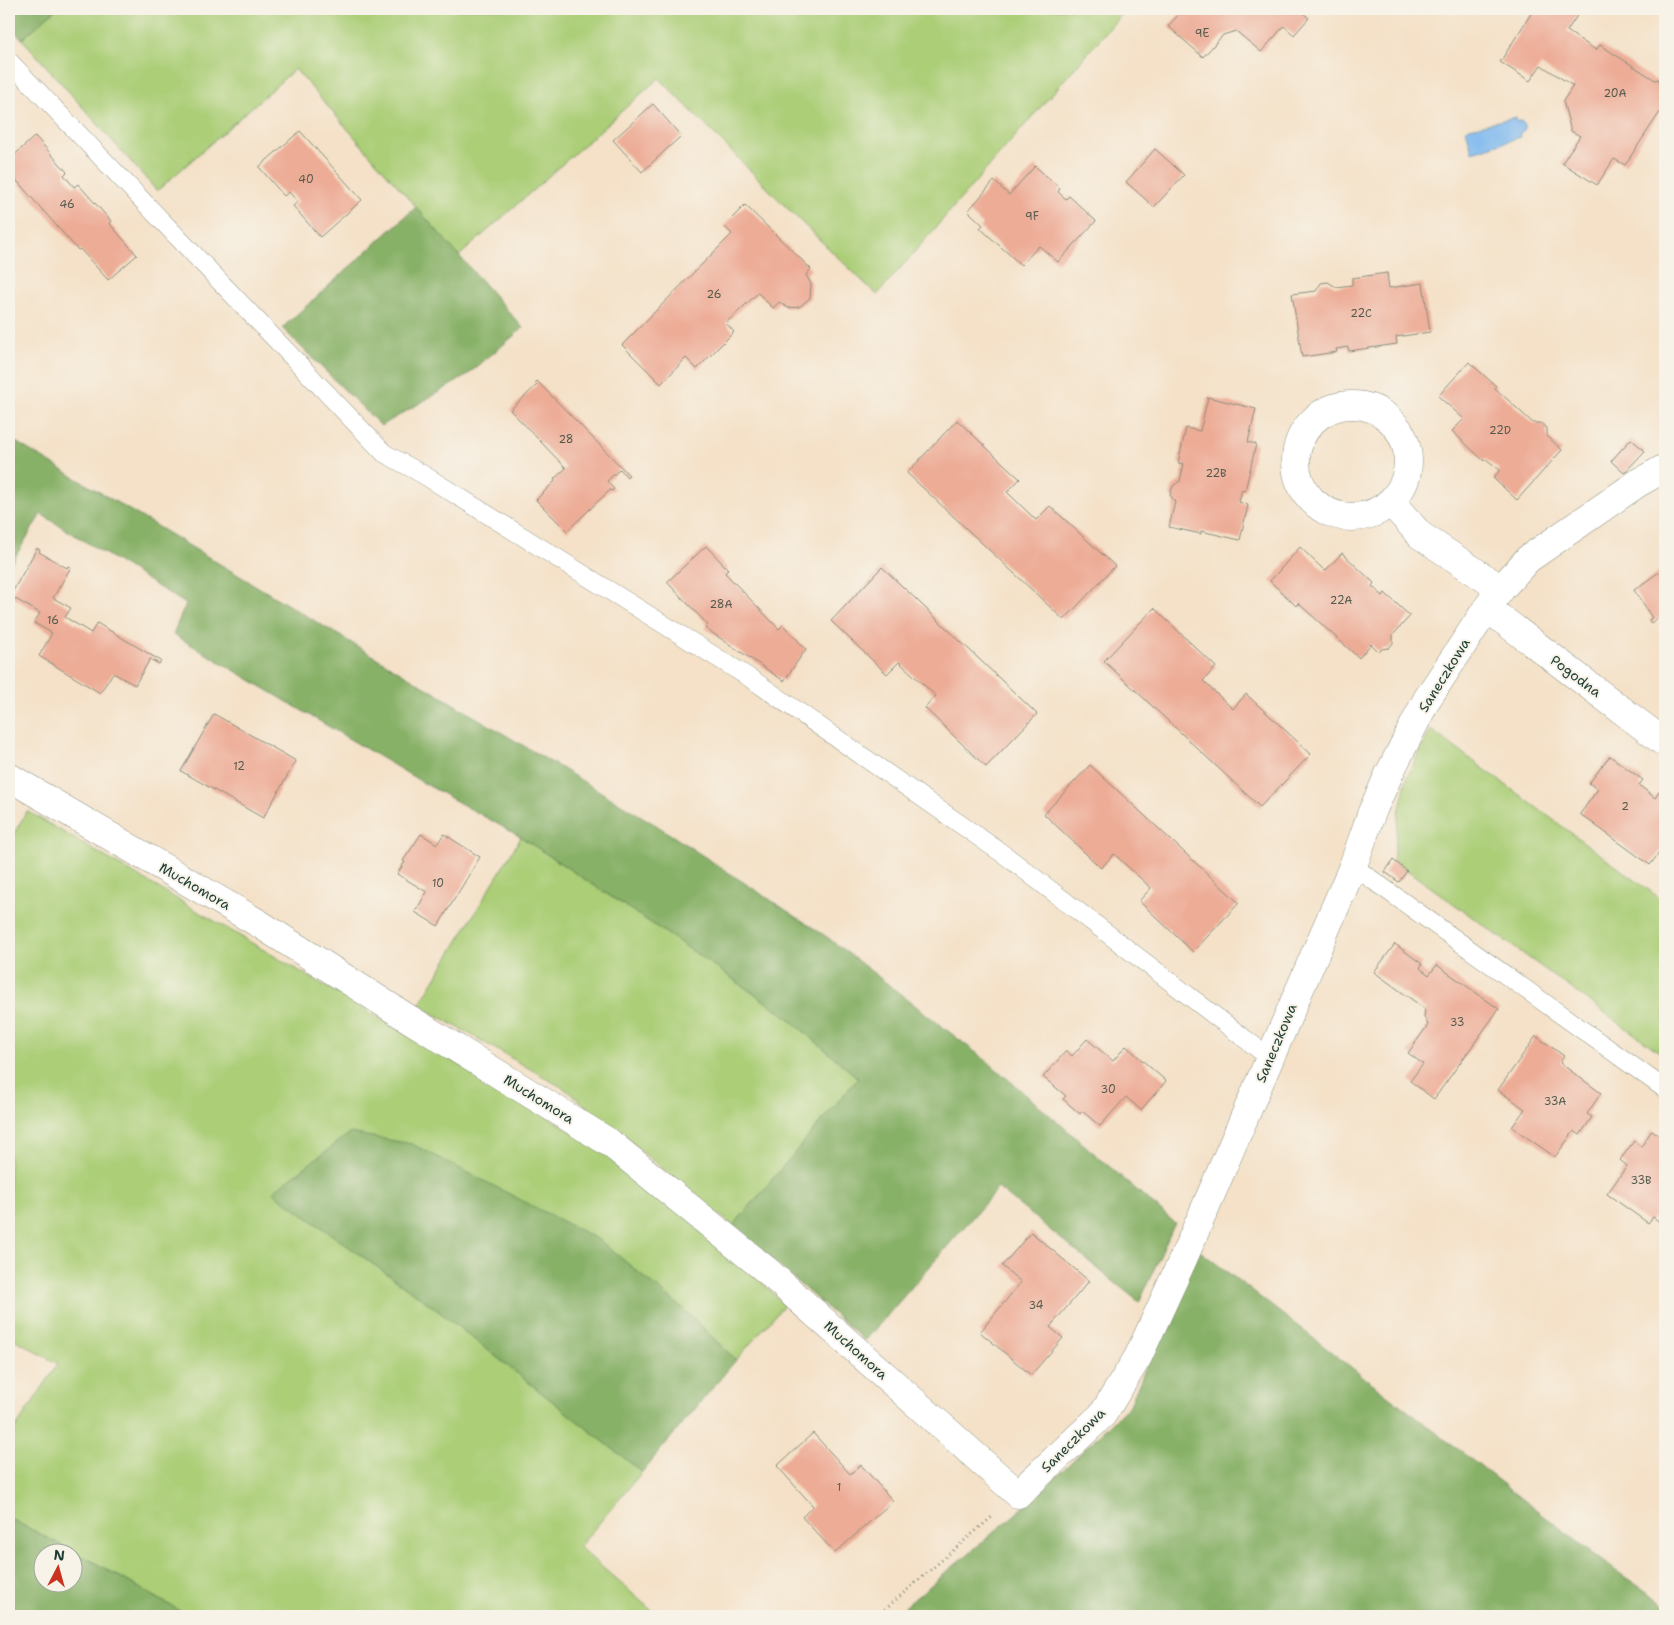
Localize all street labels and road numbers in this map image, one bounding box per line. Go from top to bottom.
street label: Saneczkowa [1414,634,1474,715]
street label: Pogodna [1547,651,1605,701]
street label: Muchomora [156,858,234,914]
street label: Saneczkowa [1251,1001,1301,1085]
street label: Muchomora [500,1070,578,1128]
street label: Muchomora [820,1317,892,1384]
street label: Saneczkowa [1037,1404,1109,1476]

